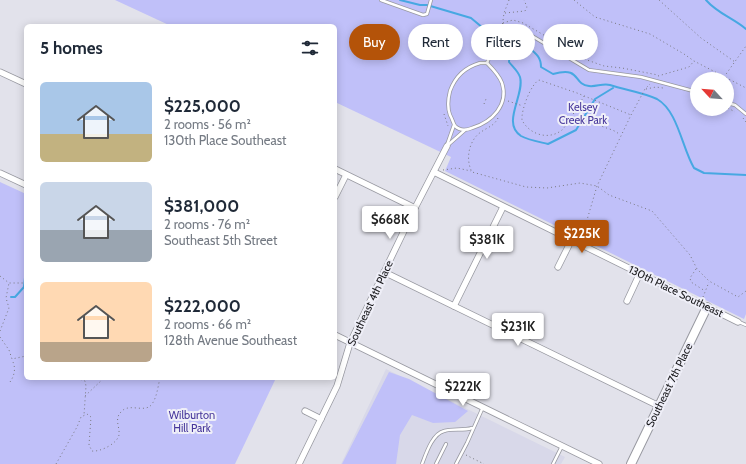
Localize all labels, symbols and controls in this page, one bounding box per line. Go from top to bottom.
chip: Buy [349,24,400,60]
chip: Rent [408,24,463,60]
chip: Filters [471,24,535,60]
chip: New [543,24,598,60]
icon: filters [299,37,321,59]
text: 5 homes [40,38,103,58]
north arrow [690,72,734,116]
map controls [690,72,734,116]
text: $225,000 [164,96,241,116]
icon: home [72,98,120,146]
park label: Kelsey Creek Park [559,100,607,127]
text: 2 rooms · 56 m² [164,116,251,132]
text: 130th Place Southeast [164,132,286,148]
text: $381,000 [164,196,239,216]
icon: home [72,198,120,246]
pin: $668K [362,206,418,240]
text: $668K [371,211,409,227]
text: 2 rooms · 76 m² [164,216,250,232]
pin: $225K [554,220,610,254]
text: $225K [564,225,600,241]
pin: $381K [459,226,515,260]
text: $381K [469,231,505,247]
text: Southeast 5th Street [164,232,277,248]
street label: Southeast 4th Place [344,258,396,348]
street label: 130th Place Southeast [626,262,726,320]
text: $222,000 [164,296,241,316]
icon: home [72,298,120,346]
pin: $231K [490,313,546,347]
text: 2 rooms · 66 m² [164,316,251,332]
text: $231K [501,318,535,334]
text: 128th Avenue Southeast [164,332,297,348]
street label: Southeast 7th Place [643,340,696,429]
pin: $222K [435,373,491,407]
text: $222K [445,378,481,394]
park label: Wilburton Hill Park [169,408,215,435]

